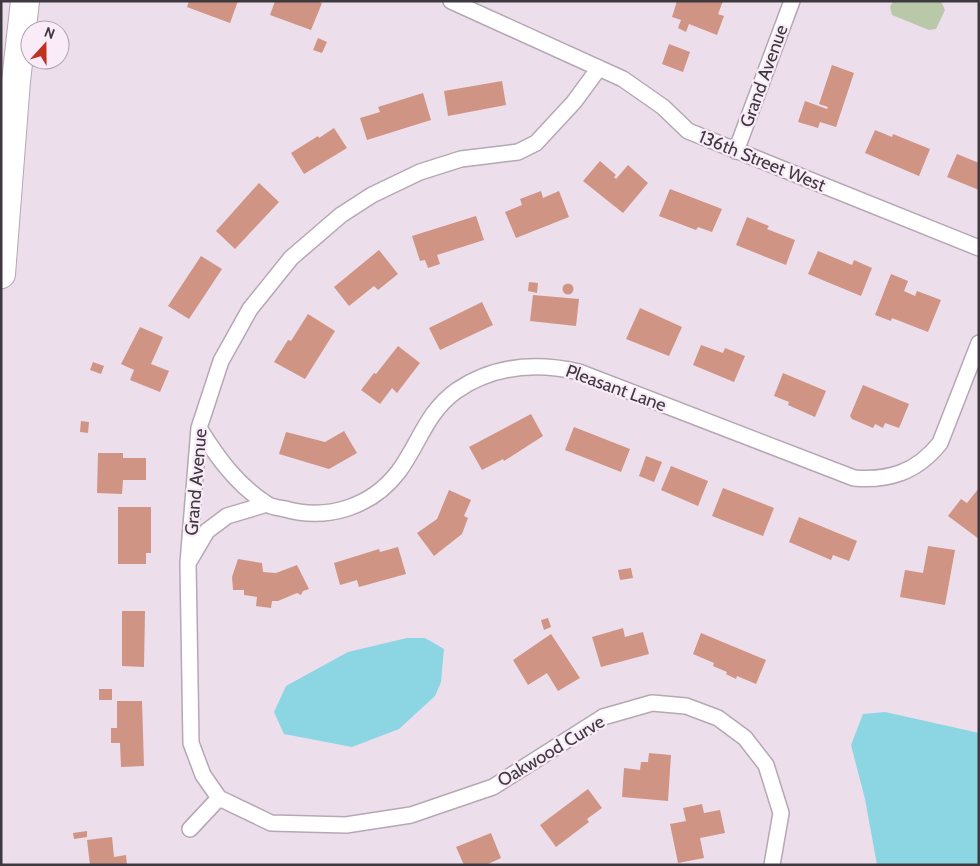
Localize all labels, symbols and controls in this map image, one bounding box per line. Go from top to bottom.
north arrow [20,20,70,70]
street label: Grand Avenue [735,22,793,130]
text: N [42,23,58,43]
street label: 136th Street West [695,126,829,196]
street label: Pleasant Lane [563,360,669,416]
street label: Grand Avenue [180,428,212,536]
street label: Oakwood Curve [493,710,609,792]

